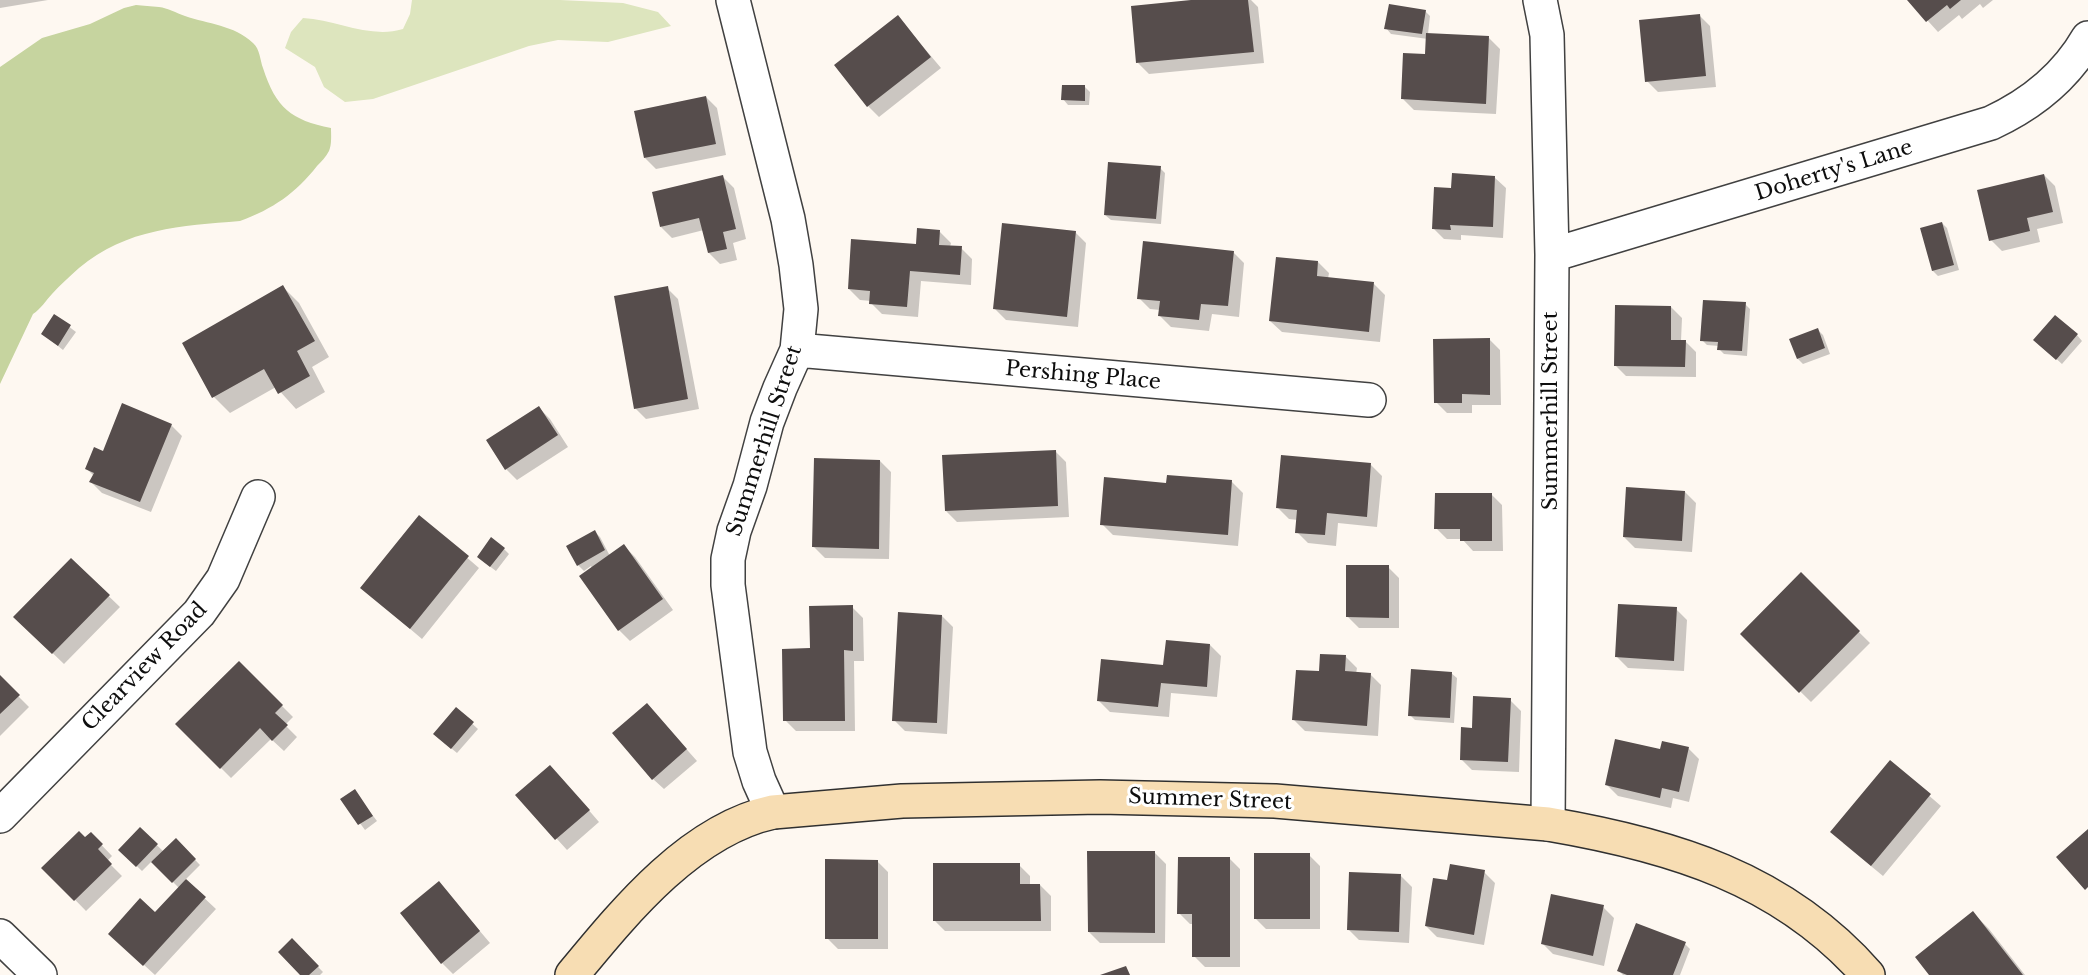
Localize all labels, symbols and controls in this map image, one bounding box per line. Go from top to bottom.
street label: Doherty's Lane [1752,135,1916,207]
street label: Summerhill Street [1538,311,1564,511]
street label: Summerhill Street [722,342,808,540]
street label: Pershing Place [1004,357,1162,395]
street label: Clearview Road [77,598,213,736]
street label: Summer Street [1128,785,1292,815]

